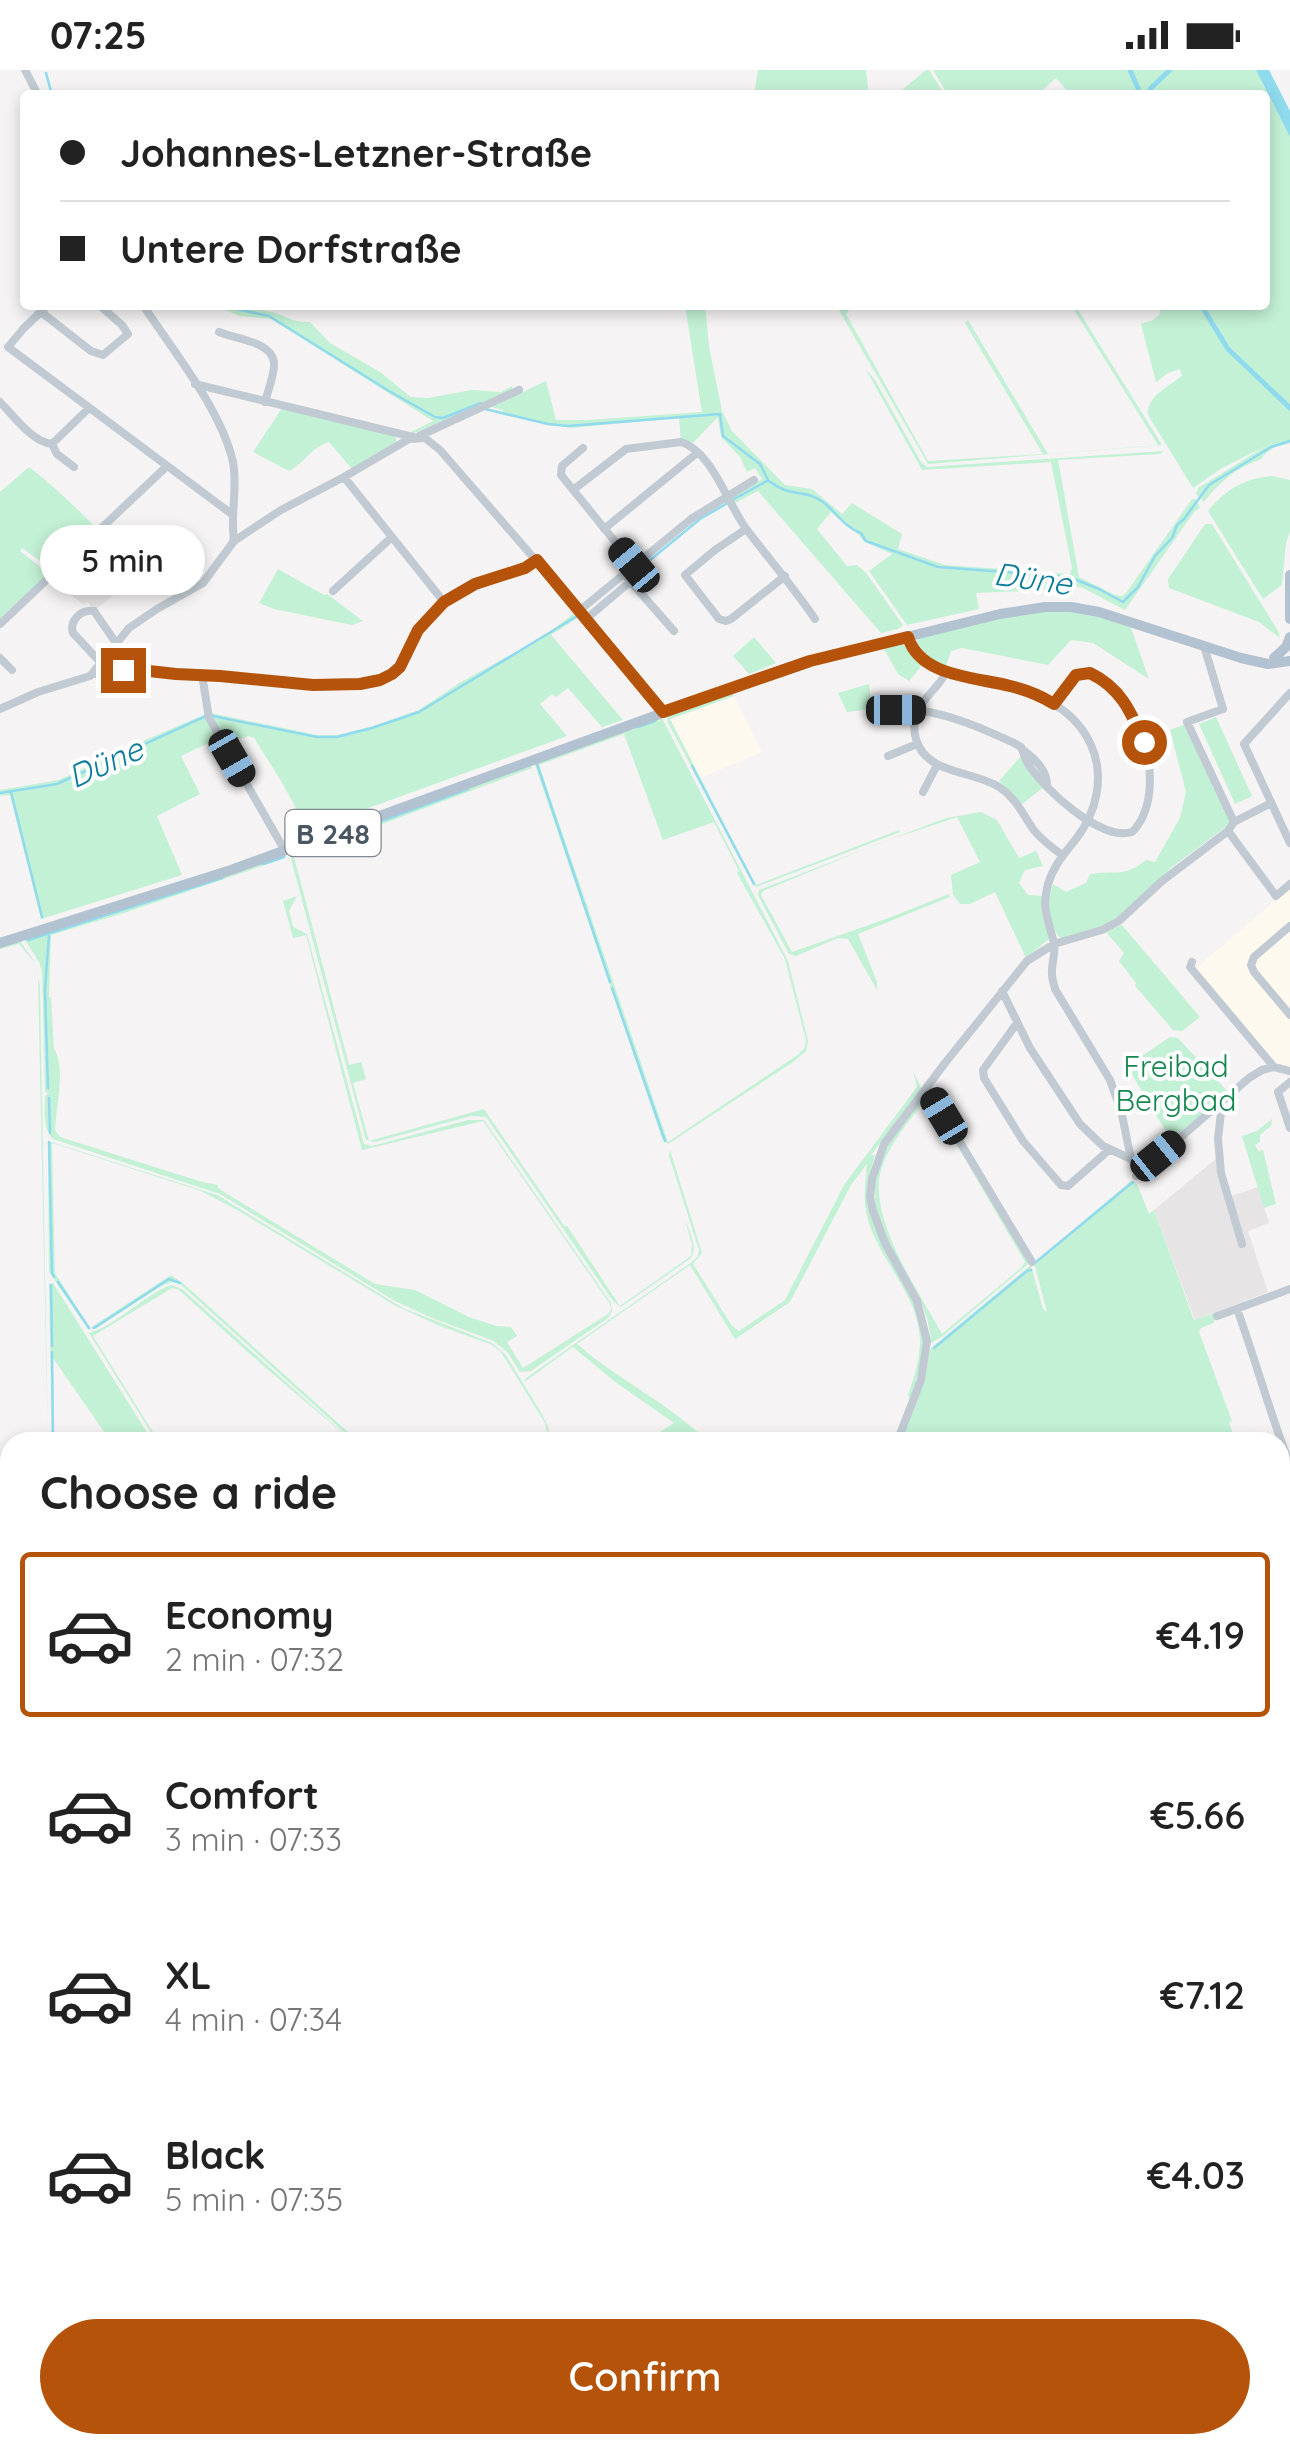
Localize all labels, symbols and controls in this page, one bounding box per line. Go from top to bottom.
text: 07:25 [50,11,147,59]
text: Johannes-Letzner-Straße [120,129,592,177]
text: Untere Dorfstraße [120,225,462,273]
callout: 5 min [41,525,206,595]
car [603,532,665,598]
text: 5 min [81,540,164,580]
water label: Düne [992,553,1076,603]
route end [101,648,146,693]
car [866,695,926,725]
route start [1122,720,1167,765]
car [204,725,260,791]
water label: Düne [61,727,150,796]
road number: B 248 [286,810,380,856]
park label: Freibad Bergbad [1116,1047,1236,1119]
car [916,1083,972,1149]
car [1125,1125,1191,1187]
text: Choose a ride [40,1464,337,1520]
icon: car [45,1590,135,1680]
text: Economy [165,1591,334,1639]
text: €4.19 [1156,1611,1245,1659]
text: 2 min · 07:32 [165,1639,344,1679]
icon: car [45,1770,135,1860]
text: Comfort [165,1771,319,1819]
text: €5.66 [1150,1791,1245,1839]
text: 3 min · 07:33 [165,1819,342,1859]
icon: car [45,1950,135,2040]
text: XL [165,1951,211,1999]
text: €7.12 [1160,1971,1245,2019]
text: 4 min · 07:34 [165,1999,342,2039]
icon: car [45,2130,135,2220]
text: Black [165,2131,265,2179]
text: €4.03 [1147,2151,1245,2199]
text: 5 min · 07:35 [165,2179,343,2219]
button: Confirm [40,2319,1250,2434]

